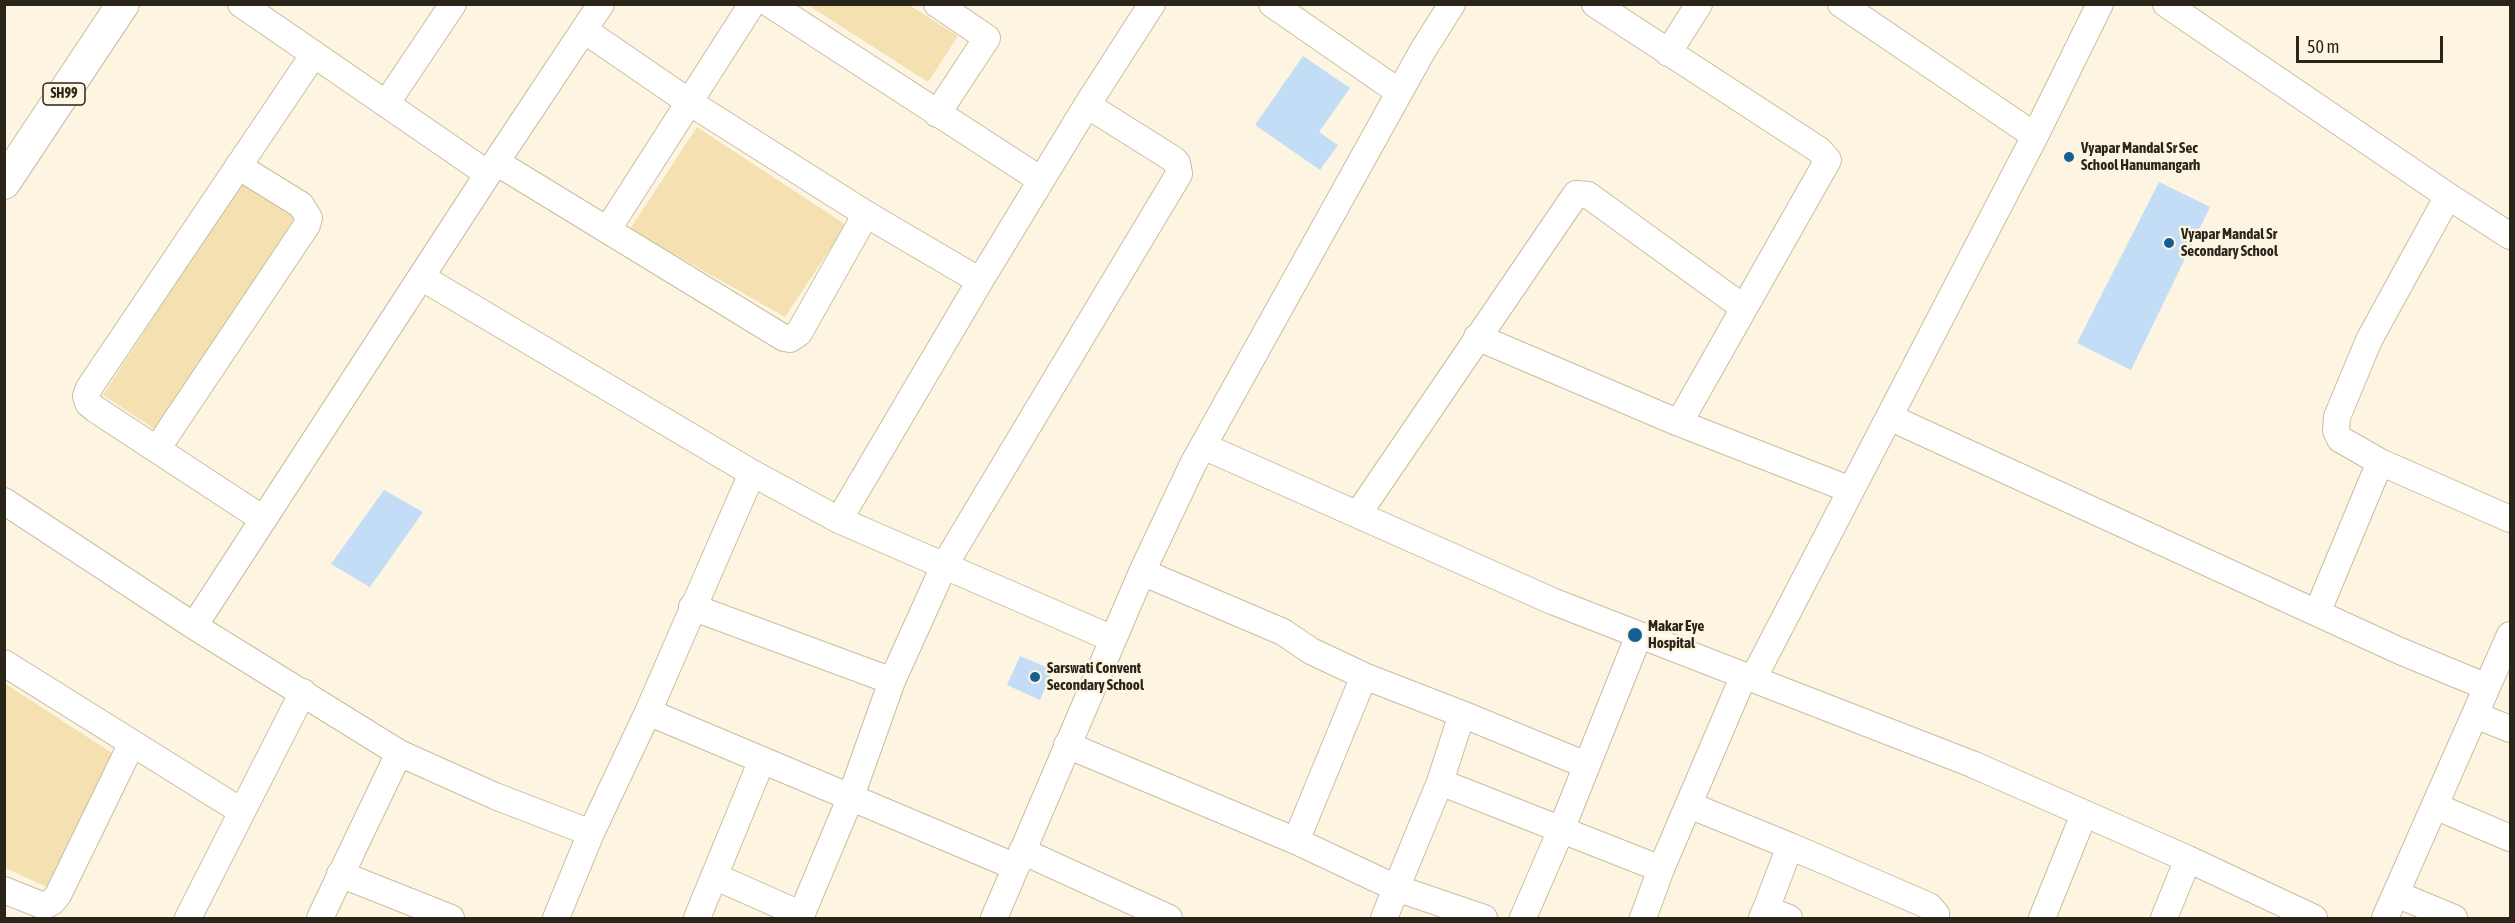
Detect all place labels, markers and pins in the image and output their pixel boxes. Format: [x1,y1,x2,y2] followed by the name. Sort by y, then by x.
[2081,139,2200,174] place label: Vyapar Mandal Sr Sec School Hanumangarh
[2062,150,2076,164] marker: Vyapar Mandal Sr Sec School Hanumangarh
[2181,225,2278,260] place label: Vyapar Mandal Sr Secondary School
[2162,236,2176,250] marker: Vyapar Mandal Sr Secondary School
[1648,617,1704,652] place label: Makar Eye Hospital
[1626,626,1644,644] marker: Makar Eye Hospital
[1047,659,1144,694] place label: Sarswati Convent Secondary School
[1028,670,1042,684] marker: Sarswati Convent Secondary School

